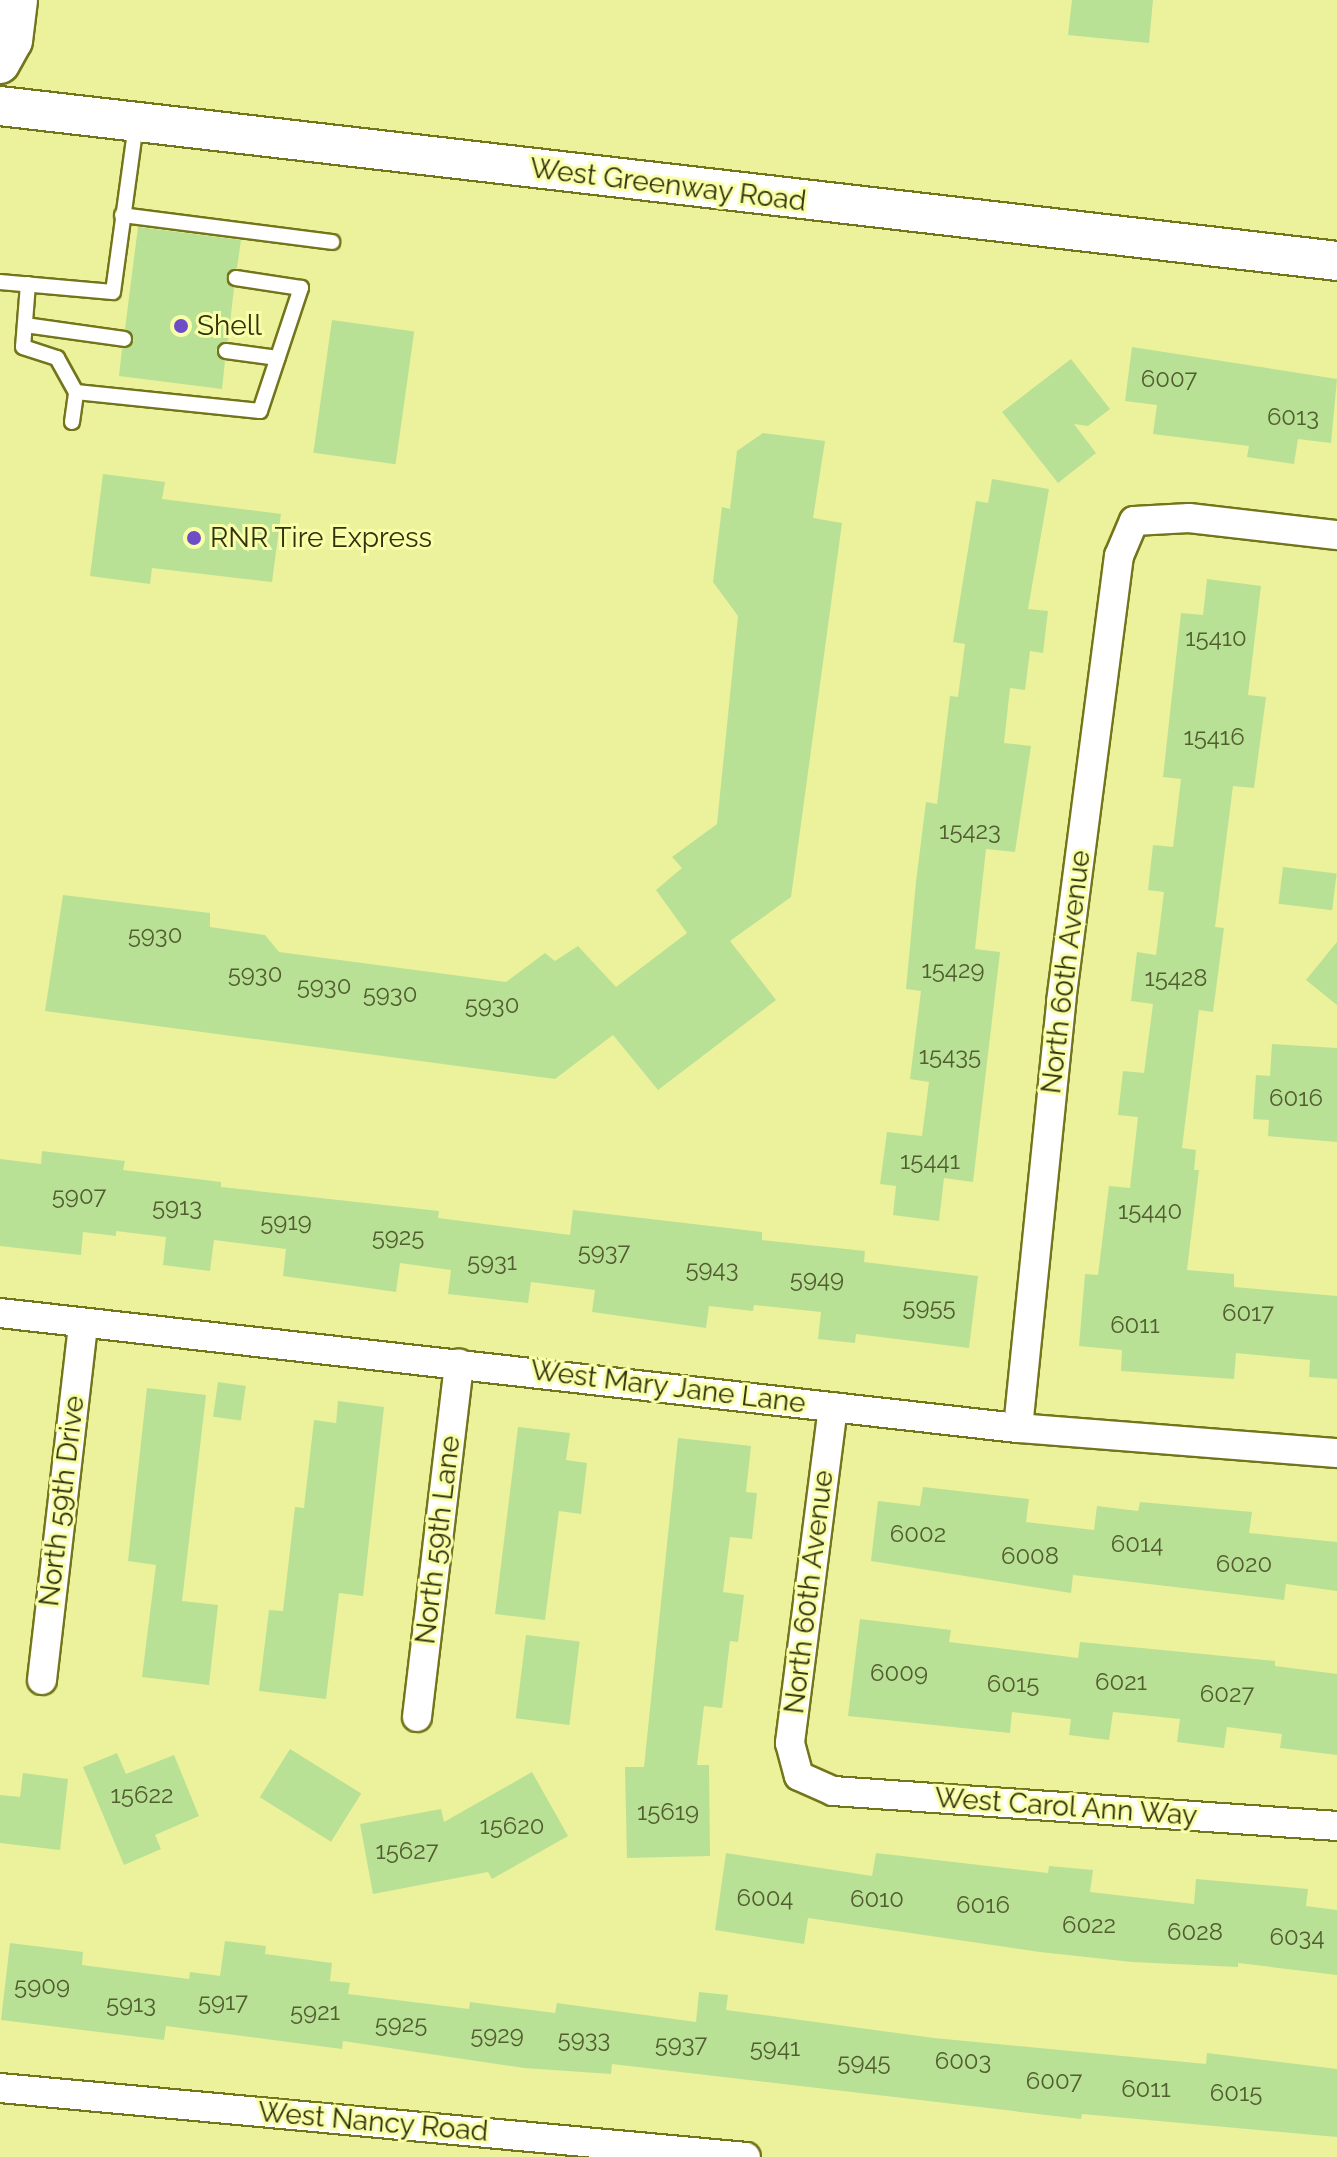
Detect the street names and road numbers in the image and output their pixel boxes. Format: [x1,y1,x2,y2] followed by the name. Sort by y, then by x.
[528,151,808,219] street label: West Greenway Road
[1034,848,1098,1096] street label: North 60th Avenue
[528,1353,808,1421] street label: West Mary Jane Lane
[32,1394,92,1608] street label: North 59th Drive
[409,1434,467,1646] street label: North 59th Lane
[777,1468,841,1716] street label: North 60th Avenue
[932,1781,1200,1833] street label: West Carol Ann Way
[256,2095,490,2149] street label: West Nancy Road

